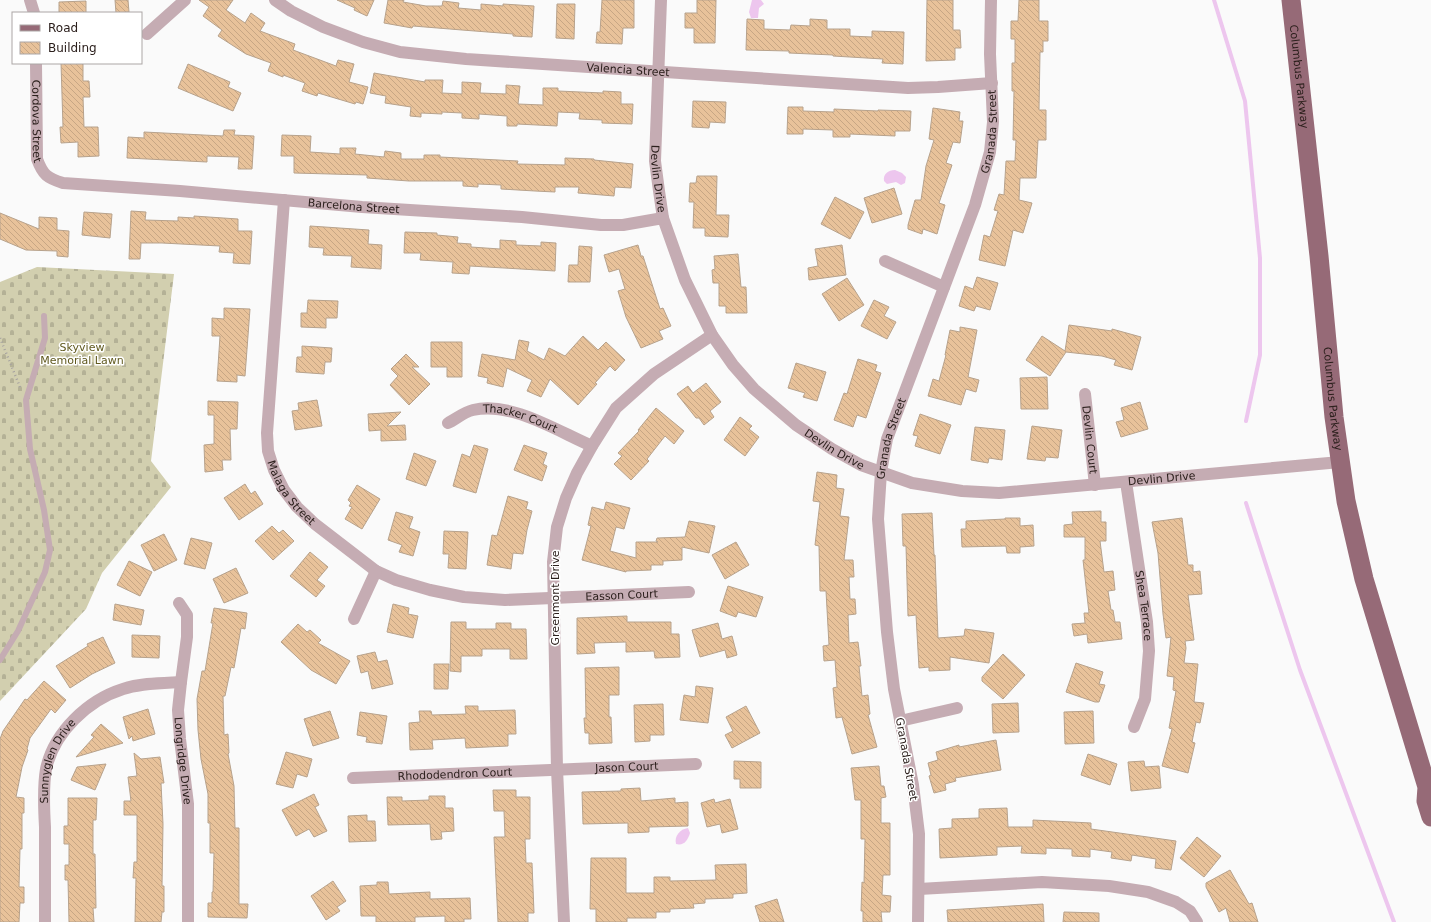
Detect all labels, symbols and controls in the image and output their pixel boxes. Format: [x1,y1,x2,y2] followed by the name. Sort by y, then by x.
[12,12,142,64] legend
[48,21,78,35] text: Road
[1287,24,1311,130] street label: Columbus Parkway
[48,41,97,55] text: Building
[586,61,671,79] street label: Valencia Street
[29,80,44,165] street label: Cordova Street
[978,89,1000,175] street label: Granada Street
[648,145,668,214] street label: Devlin Drive
[307,196,401,216] street label: Barcelona Street
[40,341,124,367] park label: Skyview Memorial Lawn
[1320,346,1345,452] street label: Columbus Parkway
[875,396,909,480] street label: Granada Street
[482,402,560,436] street label: Thacker Court
[1079,405,1100,475] street label: Devlin Court
[802,426,867,473] street label: Devlin Drive
[264,459,318,528] street label: Malaga Street
[1127,469,1196,488] street label: Devlin Drive
[549,550,562,645] street label: Greenmont Drive
[1132,570,1154,642] street label: Shea Terrace
[585,587,659,604] street label: Easson Court
[38,716,79,804] street label: Sunnyglen Drive
[172,717,194,805] street label: Longridge Drive
[893,717,920,802] street label: Granada Street
[594,760,659,775] street label: Jason Court
[397,765,513,783] street label: Rhododendron Court

